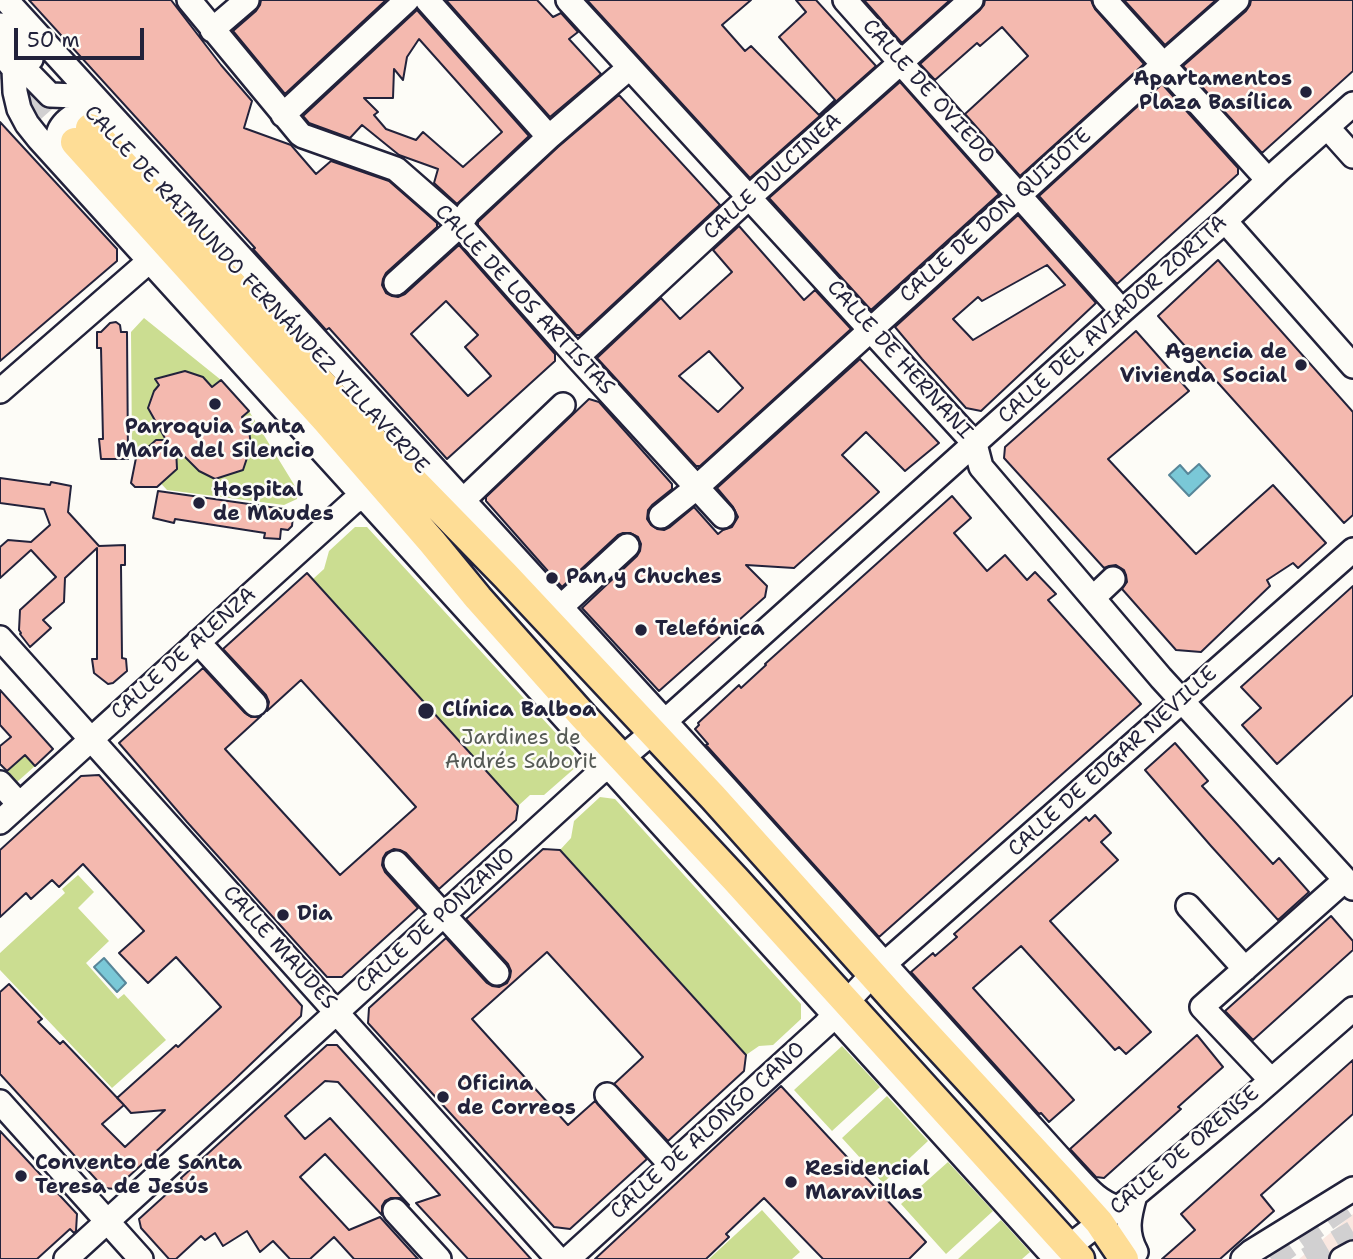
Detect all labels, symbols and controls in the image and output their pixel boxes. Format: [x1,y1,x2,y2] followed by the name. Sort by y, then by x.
[18,14,147,58] scale bar
[856,14,1000,170] street label: CALLE DE OVIEDO
[27,26,80,54] text: 50 m
[1133,67,1292,117] place label: Apartamentos Plaza Basílica
[1298,84,1314,100] marker: Apartamentos Plaza Basílica
[78,101,434,479] street label: CALLE DE RAIMUNDO FERNÁNDEZ VILLAVERDE
[699,109,847,245] street label: CALLE DULCINEA
[895,123,1097,309] street label: CALLE DE DON QUIJOTE
[429,200,619,400] street label: CALLE DE LOS ARTISTAS
[993,210,1233,430] street label: CALLE DEL AVIADOR ZORITA
[821,275,977,445] street label: CALLE DE HERNANI
[1120,340,1287,390] place label: Agencia de Vivienda Social
[1293,357,1309,373] marker: Agencia de Vivienda Social
[207,396,223,412] marker: Parroquia Santa María del Silencio
[116,415,314,465] place label: Parroquia Santa María del Silencio
[213,478,334,528] place label: Hospital de Maudes
[191,495,207,511] marker: Hospital de Maudes
[566,565,722,591] place label: Pan y Chuches
[544,570,560,586] marker: Pan y Chuches
[107,582,261,726] street label: CALLE DE ALENZA
[655,617,765,643] place label: Telefónica
[633,622,649,638] marker: Telefónica
[1003,662,1223,862] street label: CALLE DE EDGAR NEVILLE
[442,698,596,724] place label: Clínica Balboa
[416,701,436,721] marker: Clínica Balboa
[445,726,597,776] park label: Jardines de Andrés Saborit
[351,843,521,999] street label: CALLE DE PONZANO
[217,881,341,1015] street label: CALLE MAUDES
[297,902,333,928] place label: Dia
[275,907,291,923] marker: Dia
[606,1037,810,1225] street label: CALLE DE ALONSO CANO
[457,1072,576,1122] place label: Oficina de Correos
[1105,1081,1265,1221] street label: CALLE DE ORENSE
[435,1089,451,1105] marker: Oficina de Correos
[35,1151,242,1201] place label: Convento de Santa Teresa de Jesús
[805,1157,930,1207] place label: Residencial Maravillas
[13,1168,29,1184] marker: Convento de Santa Teresa de Jesús
[783,1174,799,1190] marker: Residencial Maravillas

